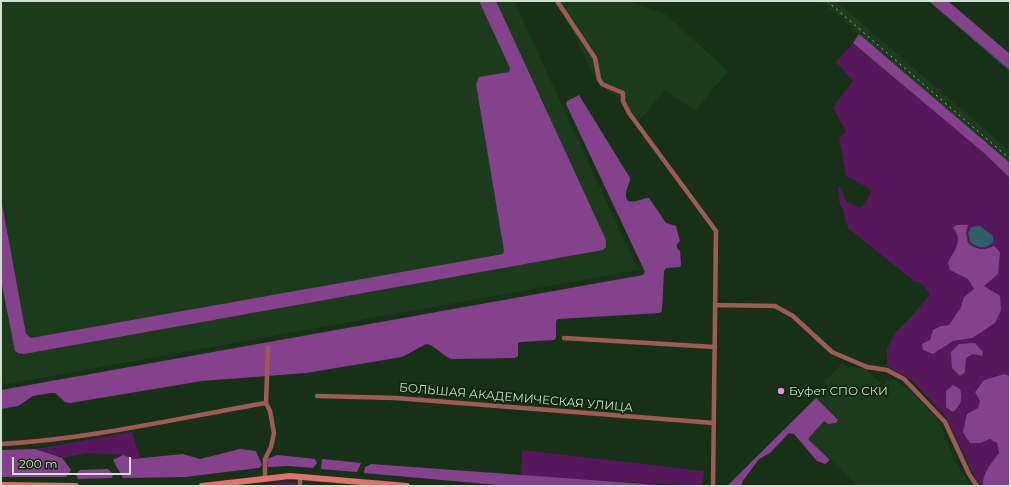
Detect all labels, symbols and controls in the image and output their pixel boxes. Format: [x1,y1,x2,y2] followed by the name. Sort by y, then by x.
[399,381,633,415] street label: БОЛЬШАЯ АКАДЕМИЧЕСКАЯ УЛИЦА
[789,384,888,398] place label: Буфет СПО СКИ
[776,386,786,396] marker: Буфет СПО СКИ
[14,449,133,475] scale bar
[19,456,58,471] text: 200 m

